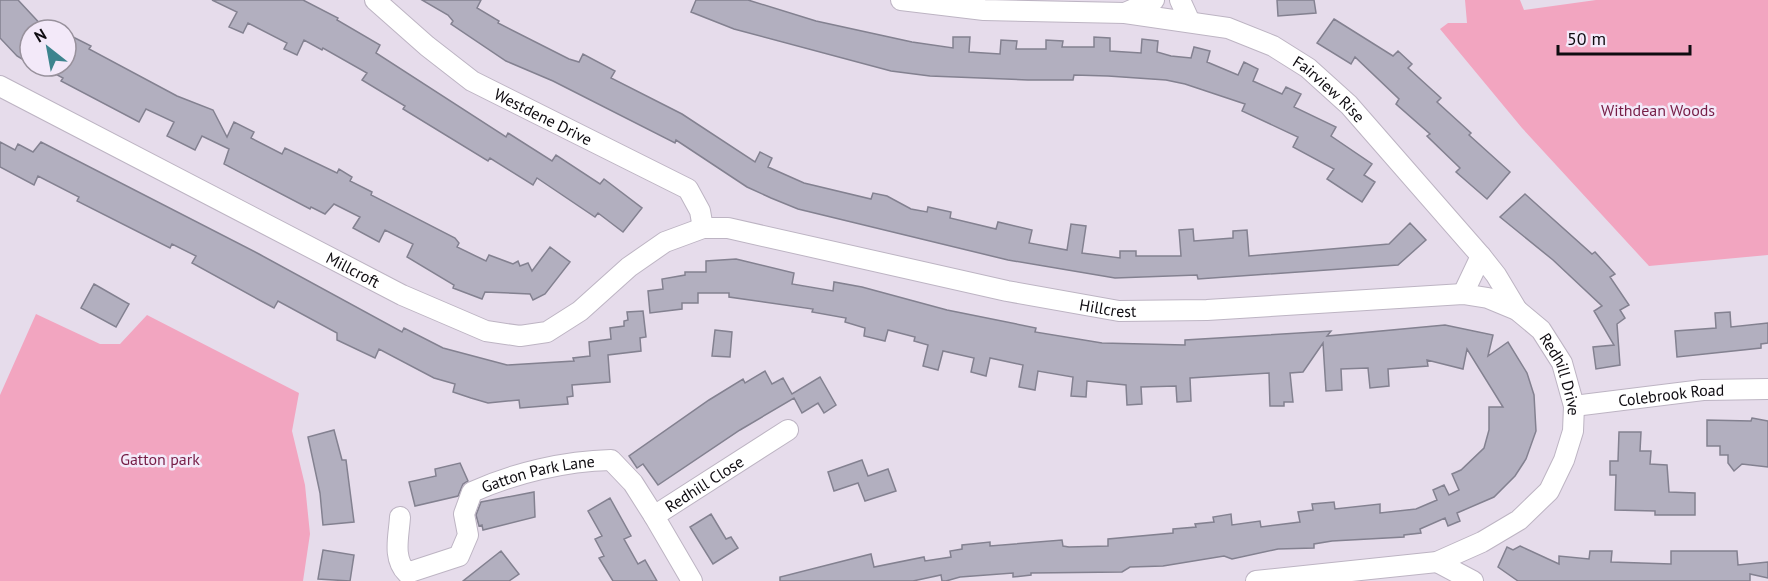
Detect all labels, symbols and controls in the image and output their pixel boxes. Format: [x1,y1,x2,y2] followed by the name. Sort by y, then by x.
[18,18,78,78] north arrow
[1558,18,1690,56] scale bar
[31,24,50,46] text: N
[1567,27,1606,50] text: 50 m
[1289,51,1369,126] street label: Fairview Rise
[491,84,595,149] street label: Westdene Drive
[1601,100,1715,120] park label: Withdean Woods
[323,247,384,292] street label: Millcroft
[1078,294,1137,321] street label: Hillcrest
[1535,329,1584,416] street label: Redhill Drive
[1617,380,1724,410] street label: Colebrook Road
[120,449,200,469] park label: Gatton park
[478,451,596,497] street label: Gatton Park Lane
[661,451,747,516] street label: Redhill Close

